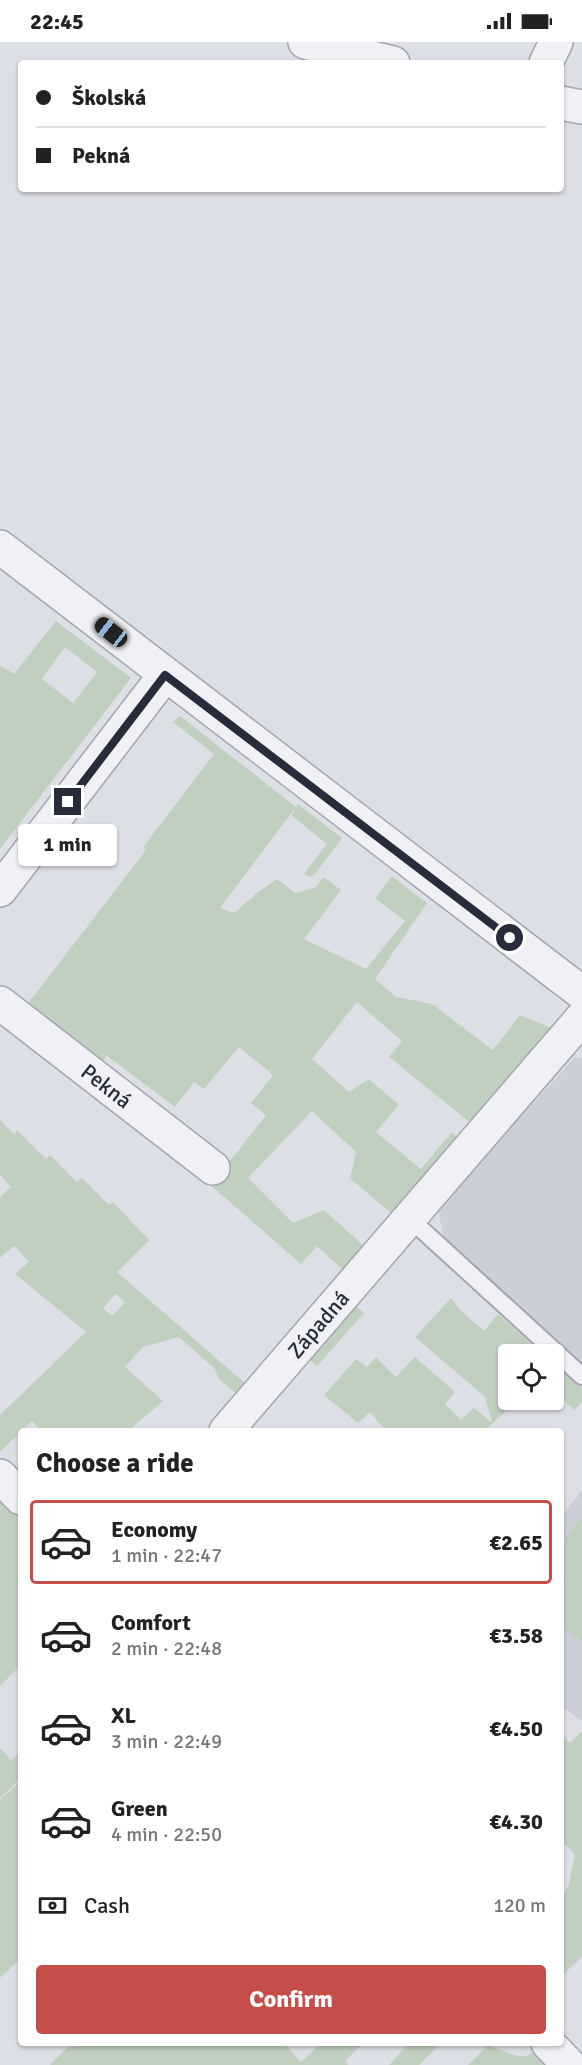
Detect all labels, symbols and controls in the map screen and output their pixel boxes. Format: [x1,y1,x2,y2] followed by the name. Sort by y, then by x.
[30,8,84,35] text: 22:45
[72,84,146,111] text: Školská
[72,142,130,169] text: Pekná
[91,614,131,650] car
[54,788,81,815] route end
[19,823,118,865] callout: 1 min
[43,832,92,857] text: 1 min
[496,924,523,951] route start
[76,1058,138,1114] street label: Pekná
[281,1285,355,1364] street label: Západná
[498,1344,564,1410] map controls
[498,1344,564,1410] button: locate
[36,1447,194,1480] text: Choose a ride
[39,1515,93,1569] icon: car
[111,1516,197,1543] text: Economy
[489,1529,543,1556] text: €2.65
[111,1543,222,1568] text: 1 min · 22:47
[39,1608,93,1662] icon: car
[111,1609,191,1636] text: Comfort
[489,1622,543,1649] text: €3.58
[111,1636,222,1661] text: 2 min · 22:48
[39,1701,93,1755] icon: car
[111,1702,136,1729] text: XL
[489,1715,543,1742] text: €4.50
[111,1729,222,1754] text: 3 min · 22:49
[39,1794,93,1848] icon: car
[111,1795,168,1822] text: Green
[489,1808,543,1835] text: €4.30
[111,1822,222,1847] text: 4 min · 22:50
[36,1889,69,1922] icon: cash
[84,1892,130,1919] text: Cash
[493,1893,546,1918] text: 120 m
[36,1965,546,2034] button: Confirm

